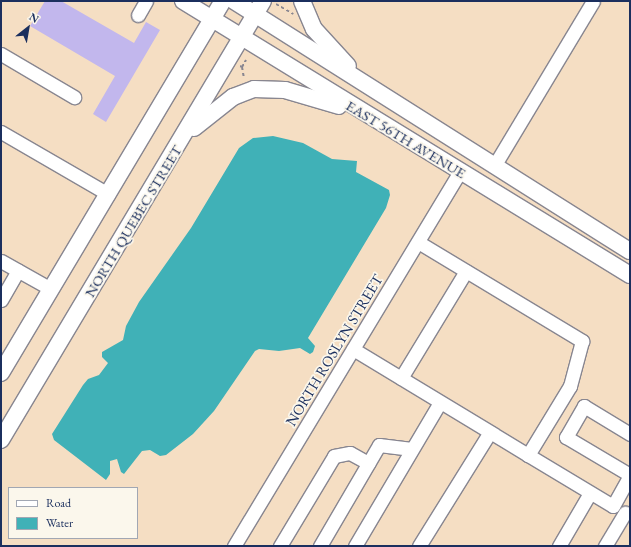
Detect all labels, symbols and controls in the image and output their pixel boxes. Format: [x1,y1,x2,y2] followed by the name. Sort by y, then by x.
[8,8,48,48] north arrow
[27,9,42,26] text: N
[343,96,469,182] street label: EAST 56TH AVENUE
[80,142,186,300] street label: NORTH QUEBEC STREET
[282,271,386,429] street label: NORTH ROSLYN STREET
[8,487,138,539] legend
[46,495,71,511] text: Road
[46,515,73,531] text: Water

